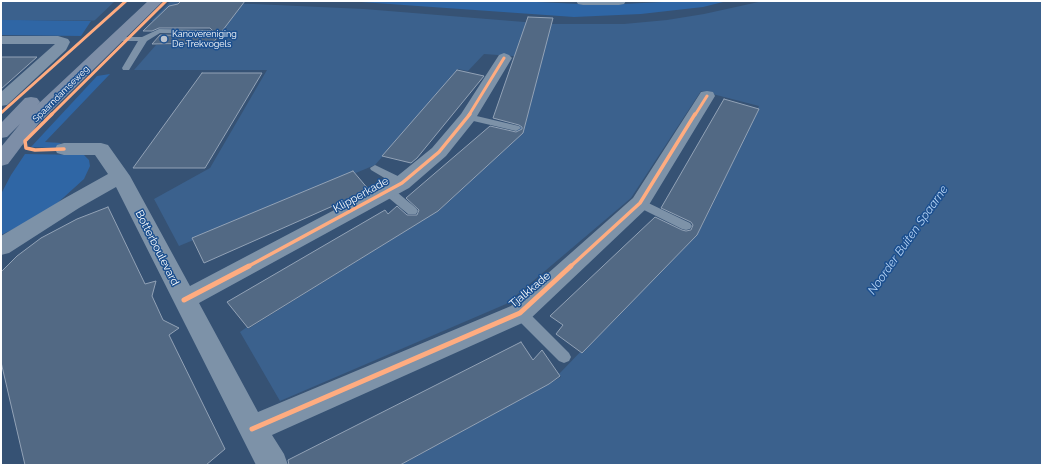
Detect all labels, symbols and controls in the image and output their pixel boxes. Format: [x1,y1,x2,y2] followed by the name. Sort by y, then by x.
[172,29,237,50] place label: Kanovereniging De Trekvogels
[159,34,169,44] marker: Kanovereniging De Trekvogels
[30,63,92,125] street label: Spaarndamseweg
[331,174,391,216] street label: Klipperkade
[865,183,951,297] water label: Noorder Buiten Spaarne
[132,208,182,288] street label: Botterboulevard
[507,269,553,311] street label: Tjalkkade

